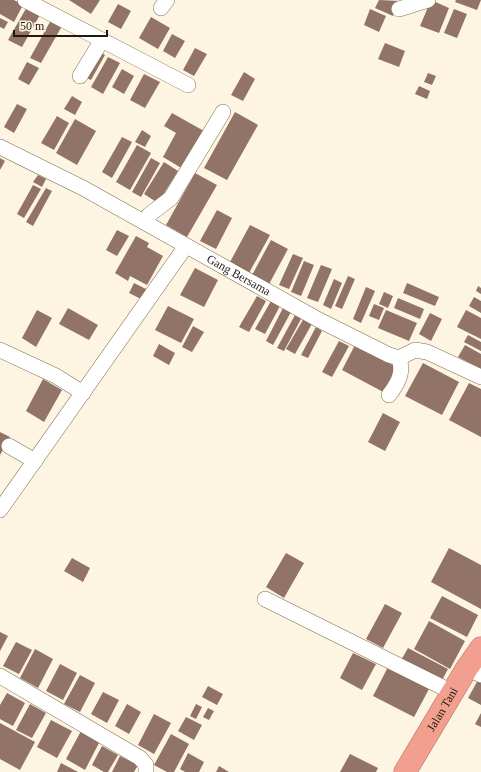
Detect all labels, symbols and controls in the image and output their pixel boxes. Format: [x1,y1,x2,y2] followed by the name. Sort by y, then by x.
[14,12,107,38] scale bar
[20,19,45,33] text: 50 m
[204,252,274,299] street label: Gang Bersama
[424,684,461,734] street label: Jalan Tani

